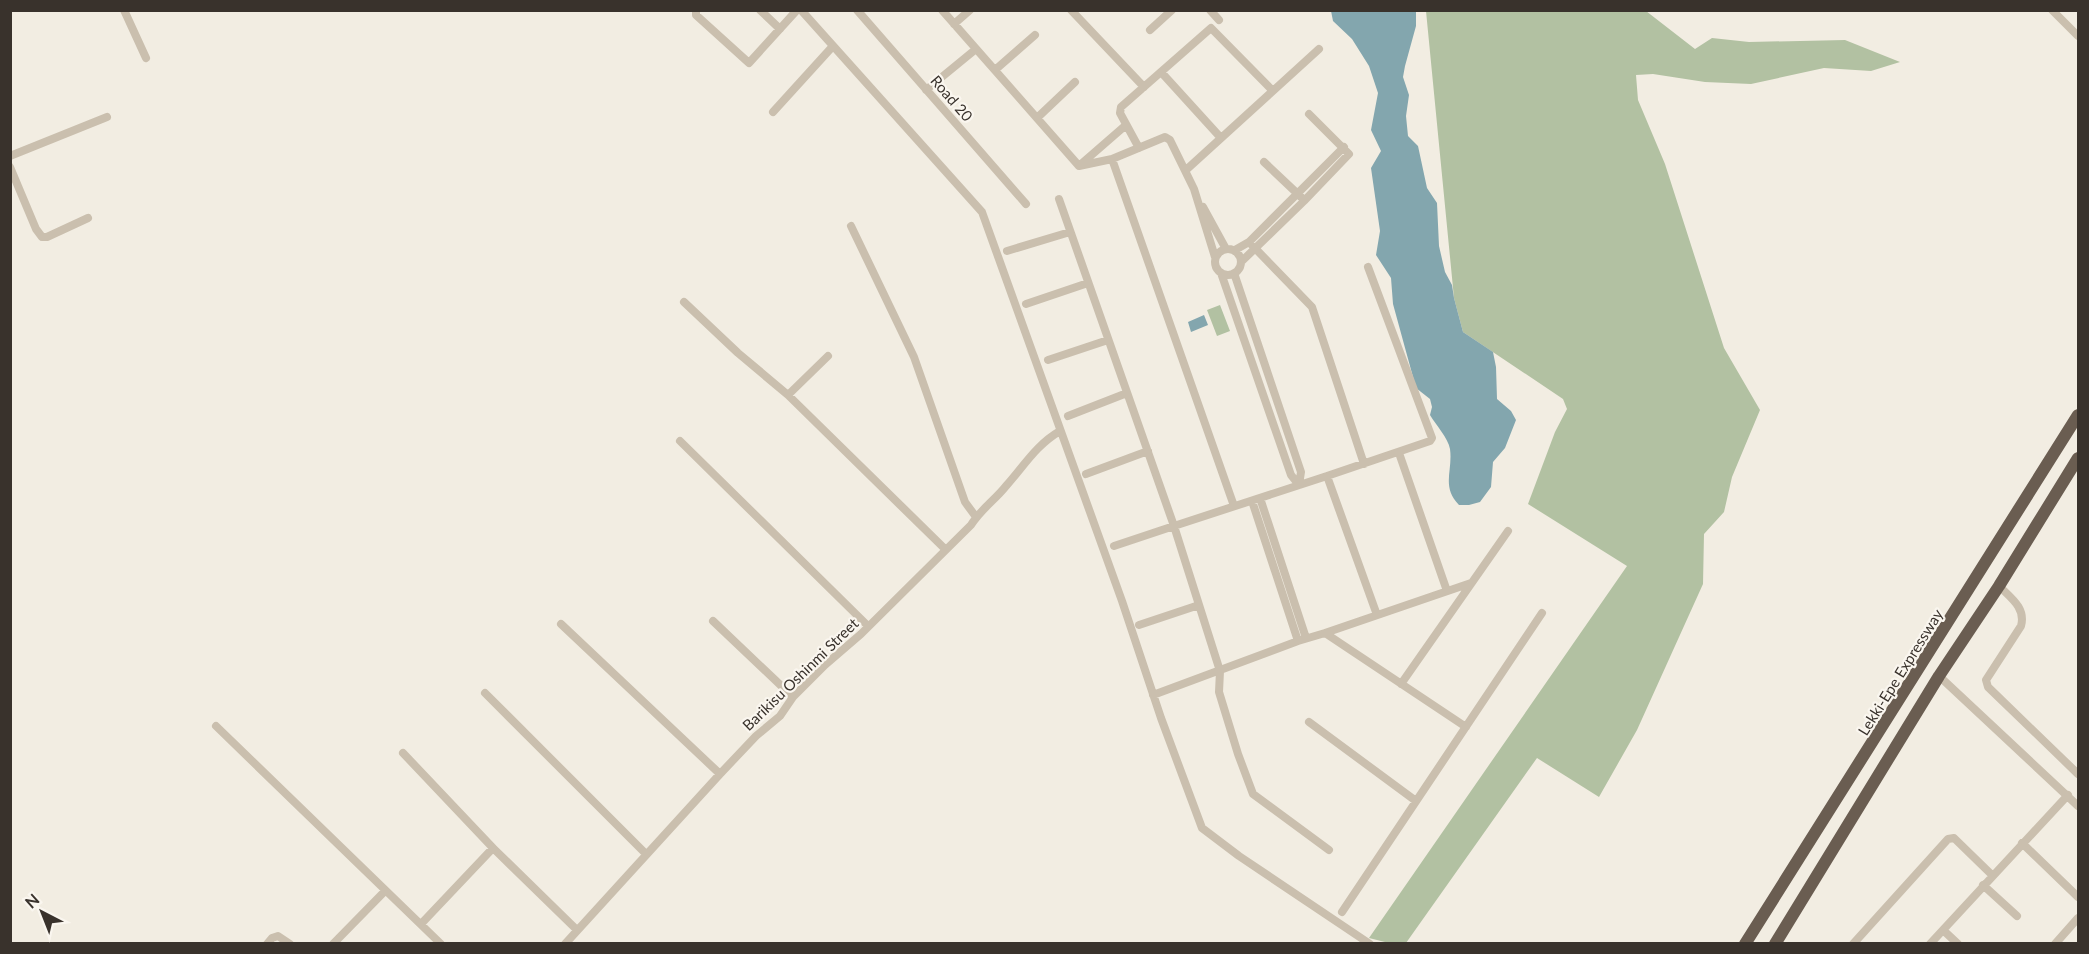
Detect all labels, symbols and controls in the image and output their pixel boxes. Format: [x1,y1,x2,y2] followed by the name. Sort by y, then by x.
[927,72,977,125] street label: Road 20
[1854,605,1946,738] street label: Lekki-Epe Expressway
[738,614,862,734] street label: Barikisu Oshinmi Street
[12,882,72,942] north arrow
[21,889,43,912] text: N

